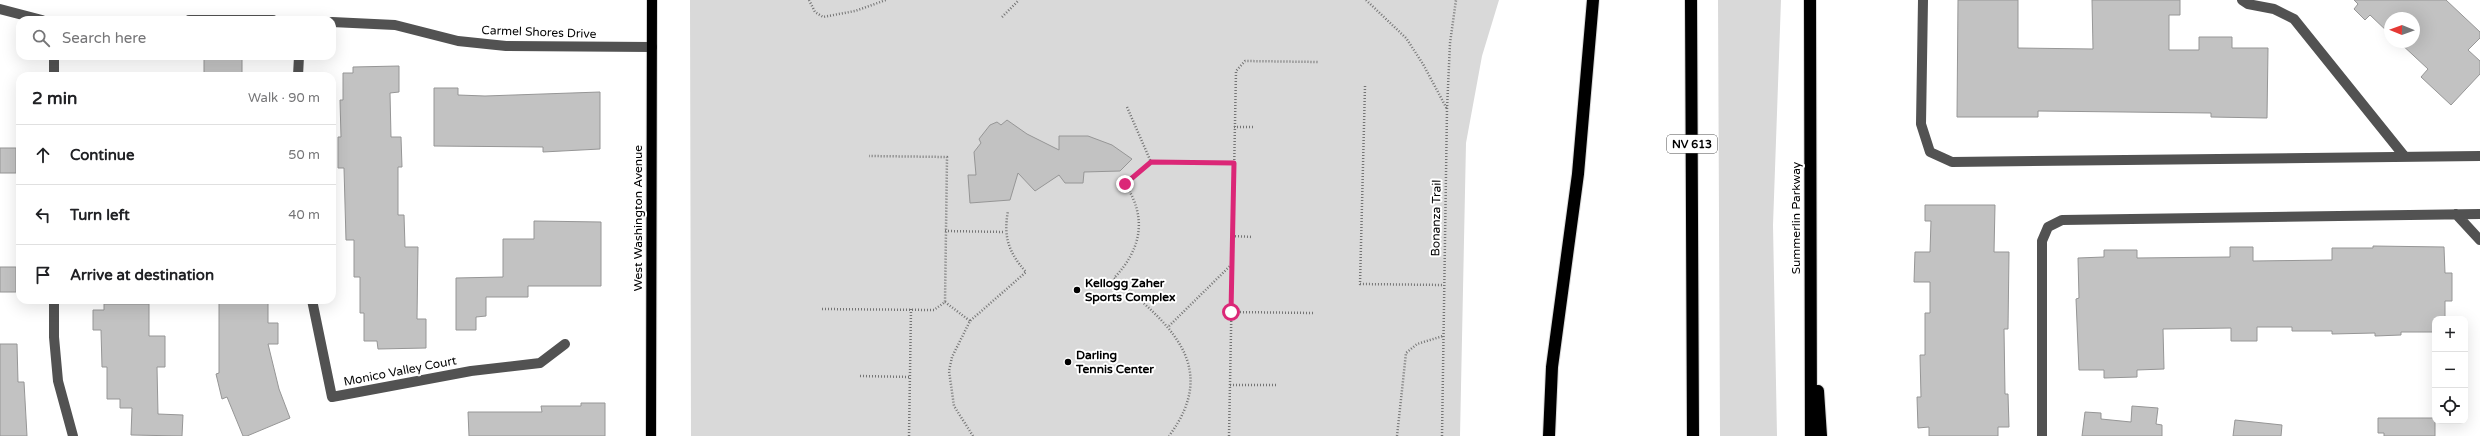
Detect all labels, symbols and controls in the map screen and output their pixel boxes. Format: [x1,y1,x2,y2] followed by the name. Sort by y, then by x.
[2384,12,2420,48] north arrow
[16,16,336,60] search box
[481,23,597,41] street label: Carmel Shores Drive
[30,27,52,49] icon: search
[62,29,146,47] text: Search here
[32,88,77,109] text: 2 min
[248,90,320,106] text: Walk · 90 m
[1667,135,1717,153] road number: NV 613
[32,144,54,166] icon: ahead
[631,145,645,291] street label: West Washington Avenue
[70,146,134,164] text: Continue
[288,147,320,163] text: 50 m
[1789,161,1803,274] street label: Summerlin Parkway
[1116,175,1134,193] route end
[1428,180,1444,256] street label: Bonanza Trail
[32,204,54,226] icon: left
[70,206,130,224] text: Turn left
[288,207,320,223] text: 40 m
[32,264,54,286] icon: arrive
[70,266,214,284] text: Arrive at destination
[1085,276,1176,305] place label: Kellogg Zaher Sports Complex
[1072,285,1082,295] marker: Kellogg Zaher Sports Complex
[1222,303,1240,321] route start
[2432,316,2468,424] map controls
[2432,316,2468,352] button: +
[1075,348,1154,376] place label: Darling Tennis Center
[2432,352,2468,388] button: −
[343,353,458,389] street label: Monico Valley Court
[1063,357,1073,367] marker: Darling Tennis Center
[2432,388,2468,424] button: locate

